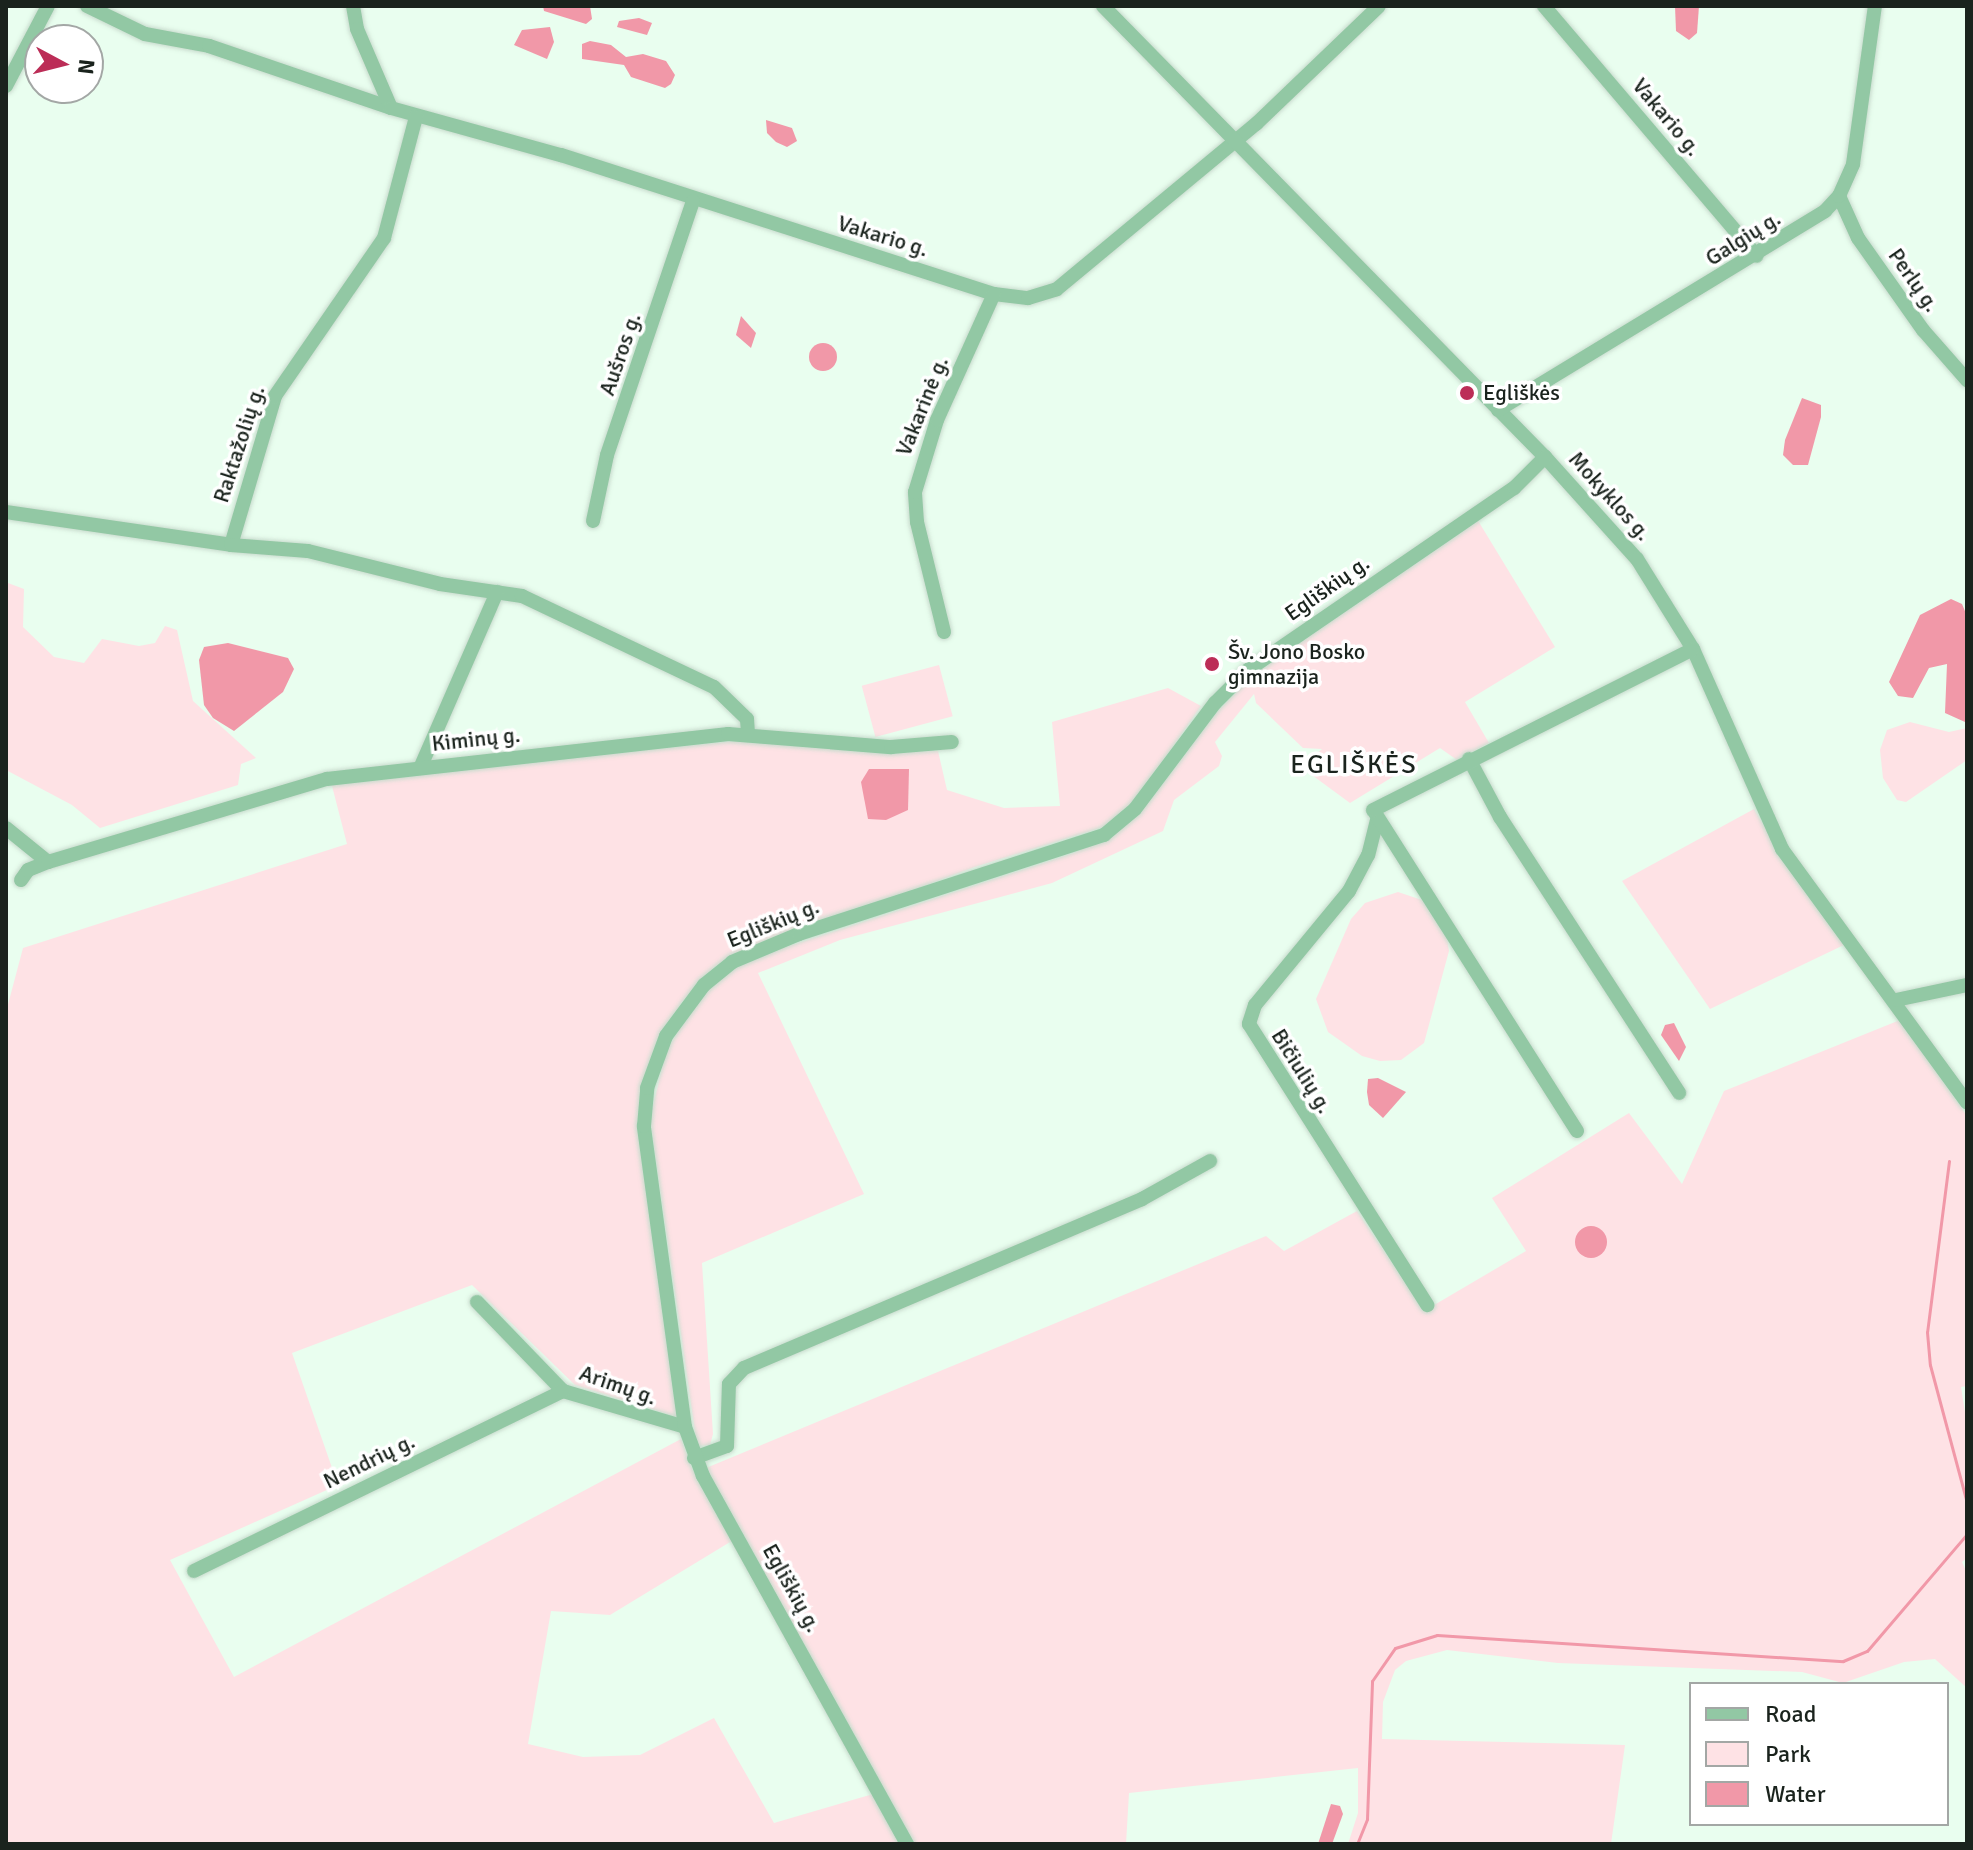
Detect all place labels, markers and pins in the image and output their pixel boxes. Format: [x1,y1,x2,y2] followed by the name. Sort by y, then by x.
[1483,380,1560,406] place label: Egliškės
[1458,384,1476,402] marker: Egliškės
[1228,638,1365,690] place label: Šv. Jono Bosko gimnazija
[1203,655,1221,673] marker: Šv. Jono Bosko gimnazija

